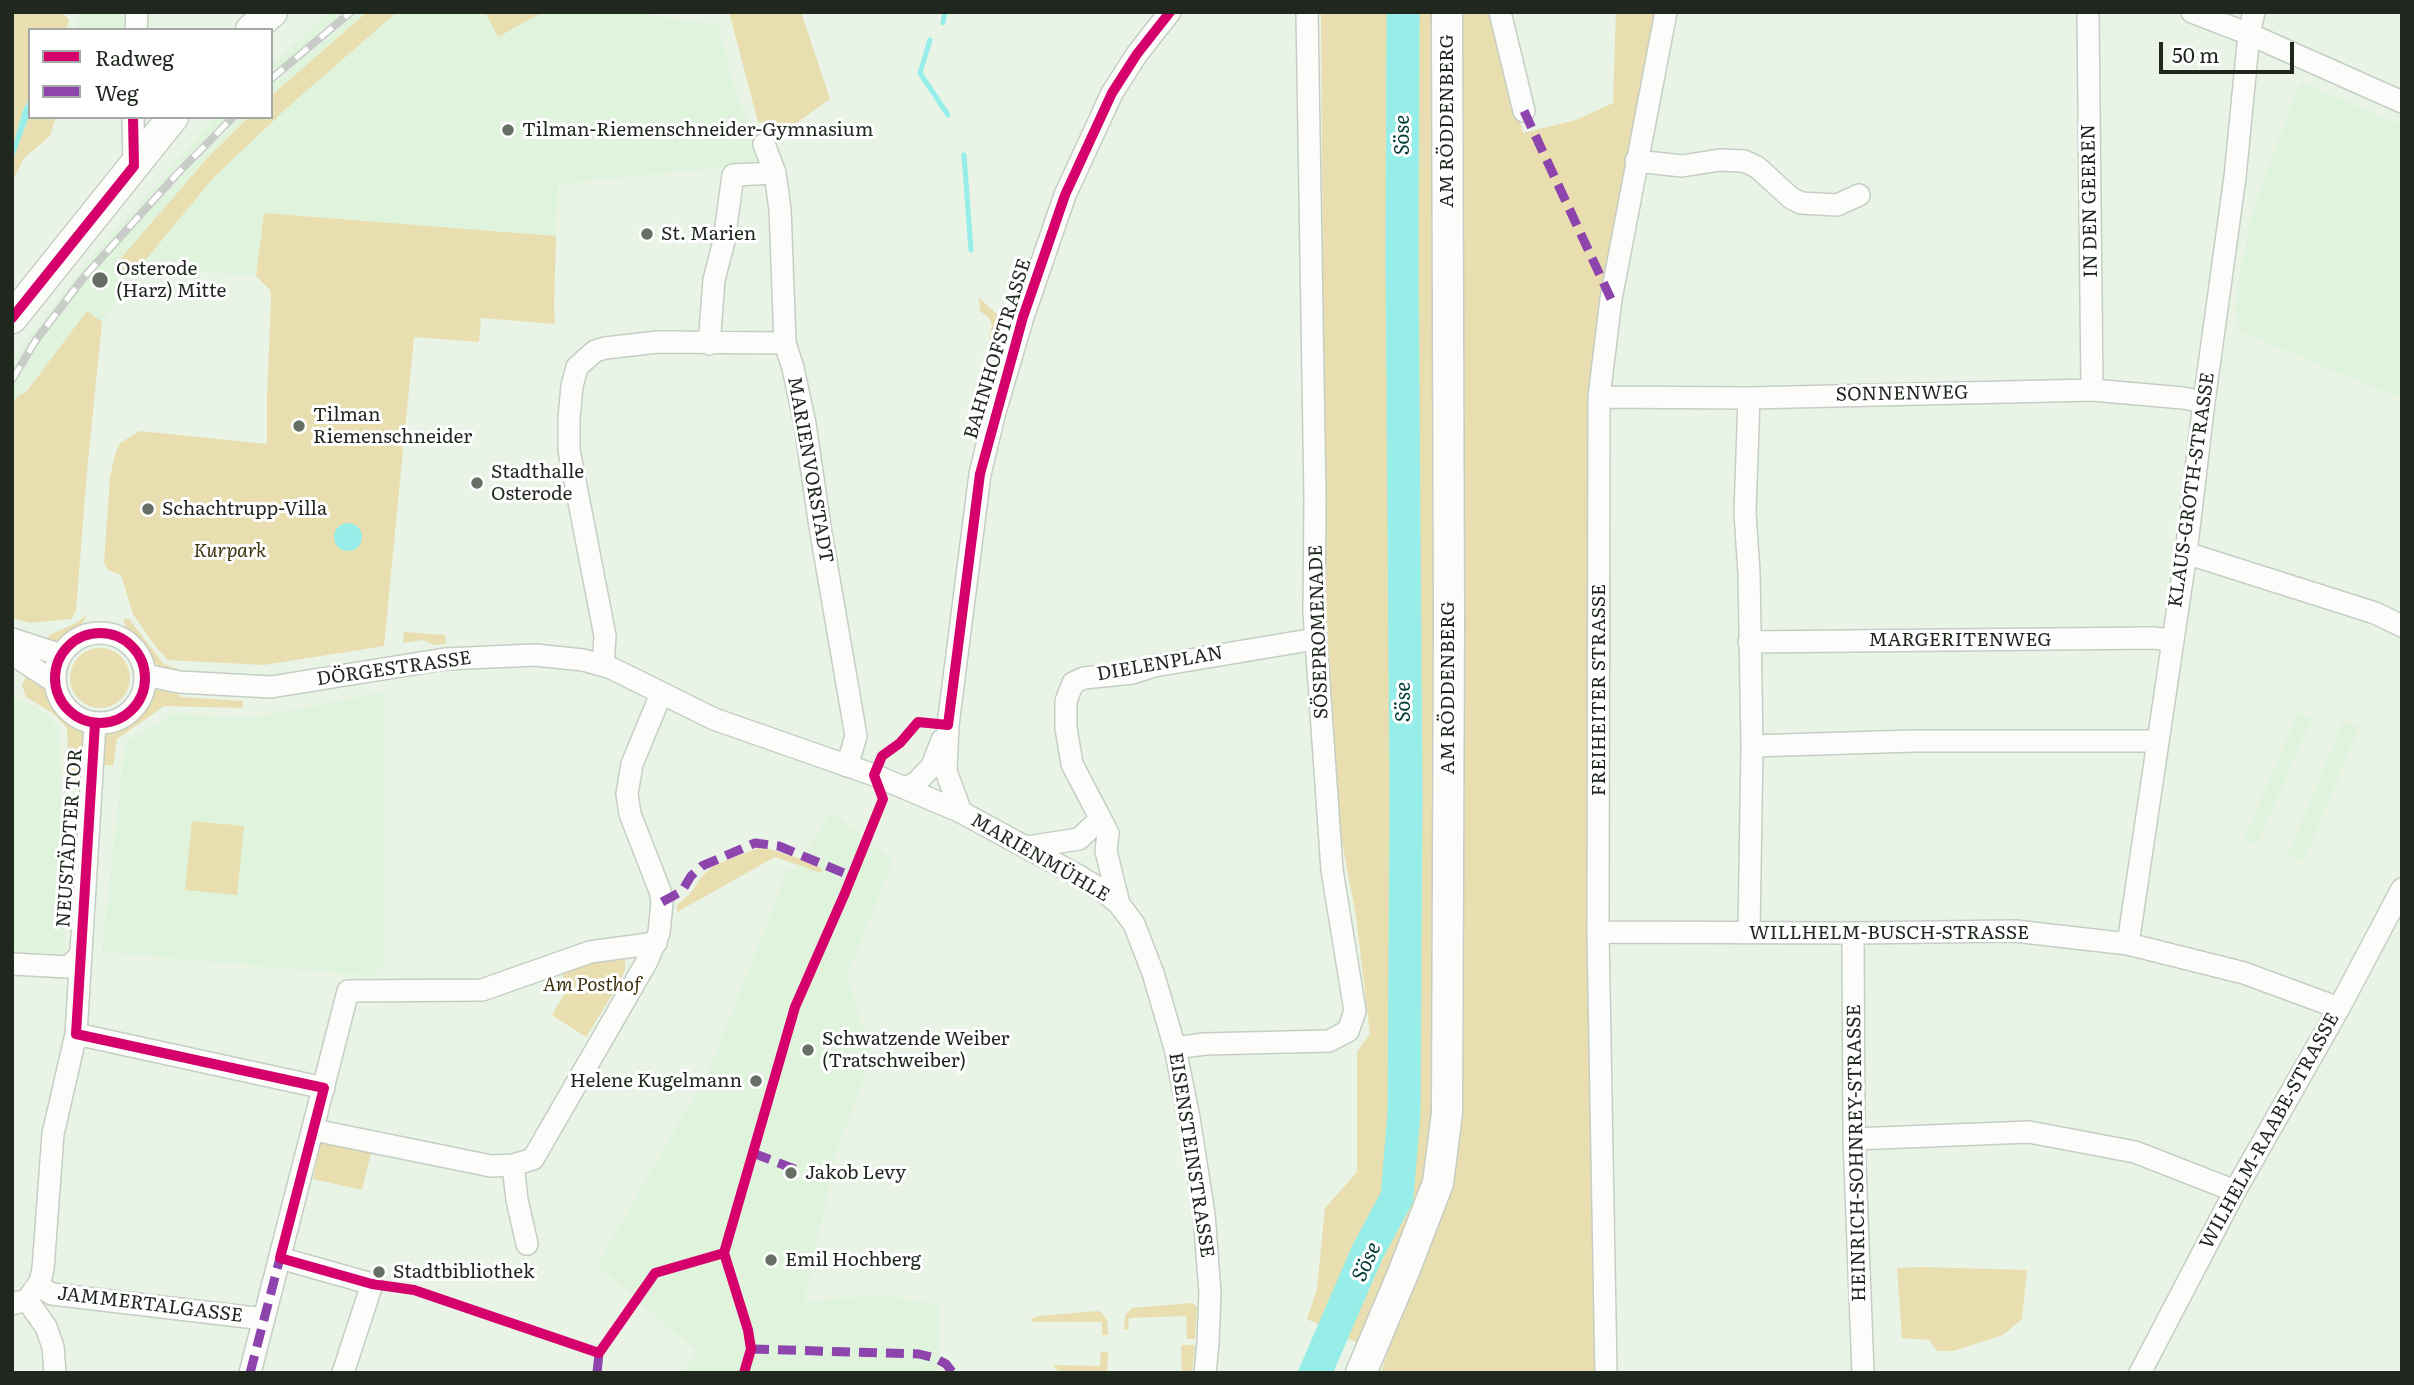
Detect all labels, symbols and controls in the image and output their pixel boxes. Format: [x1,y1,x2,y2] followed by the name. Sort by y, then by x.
[28,28,273,119] legend
[2162,28,2297,72] scale bar
[1436,34,1458,208] street label: AM RÖDDENBERG
[2172,38,2219,69] text: 50 m
[95,41,174,72] text: Radweg
[95,76,139,107] text: Weg
[1390,115,1416,155] water label: Söse
[522,119,873,141] place label: Tilman-Riemenschneider-Gymnasium
[500,122,516,138] marker: Tilman-Riemenschneider-Gymnasium
[2077,124,2103,278] street label: IN DEN GEEREN
[661,223,756,245] place label: St. Marien
[639,226,655,242] marker: St. Marien
[960,256,1036,442] street label: BAHNHOFSTRASSE
[116,258,226,302] place label: Osterode (Harz) Mitte
[90,270,110,290] marker: Osterode (Harz) Mitte
[2164,371,2220,609] street label: KLAUS-GROTH-STRASSE
[782,375,838,565] street label: MARIENVORSTADT
[1836,381,1968,407] street label: SONNENWEG
[313,404,472,448] place label: Tilman Riemenschneider
[291,418,307,434] marker: Tilman Riemenschneider
[491,461,584,505] place label: Stadthalle Osterode
[469,475,485,491] marker: Stadthalle Osterode
[162,498,327,520] place label: Schachtrupp-Villa
[140,501,156,517] marker: Schachtrupp-Villa
[194,540,266,562] park label: Kurpark
[1305,544,1333,720] street label: SÖSEPROMENADE
[1588,584,1610,796] street label: FREIHEITER STRASSE
[1437,601,1459,775] street label: AM RÖDDENBERG
[1868,629,2052,651] street label: MARGERITENWEG
[1095,642,1225,686] street label: DIELENPLAN
[315,647,473,691] street label: DÖRGESTRASSE
[1391,682,1417,722] water label: Söse
[52,748,88,928] street label: NEUSTÄDTER TOR
[967,809,1113,907] street label: MARIENMÜHLE
[1749,922,2029,944] street label: WILLHELM-BUSCH-STRASSE
[543,974,641,996] park label: Am Posthof
[1843,1004,1871,1302] street label: HEINRICH-SOHNREY-STRASSE
[2195,1009,2345,1253] street label: WILHELM-RAABE-STRASSE
[822,1028,1010,1072] place label: Schwatzende Weiber (Tratschweiber)
[800,1042,816,1058] marker: Schwatzende Weiber (Tratschweiber)
[1164,1051,1218,1259] street label: EISENSTEINSTRASSE
[570,1070,742,1092] place label: Helene Kugelmann
[748,1073,764,1089] marker: Helene Kugelmann
[805,1162,906,1184] place label: Jakob Levy
[783,1165,799,1181] marker: Jakob Levy
[1347,1238,1387,1286] water label: Söse
[785,1249,921,1271] place label: Emil Hochberg
[763,1252,779,1268] marker: Emil Hochberg
[393,1261,534,1283] place label: Stadtbibliothek
[371,1264,387,1280] marker: Stadtbibliothek
[56,1282,244,1328] street label: JAMMERTALGASSE

